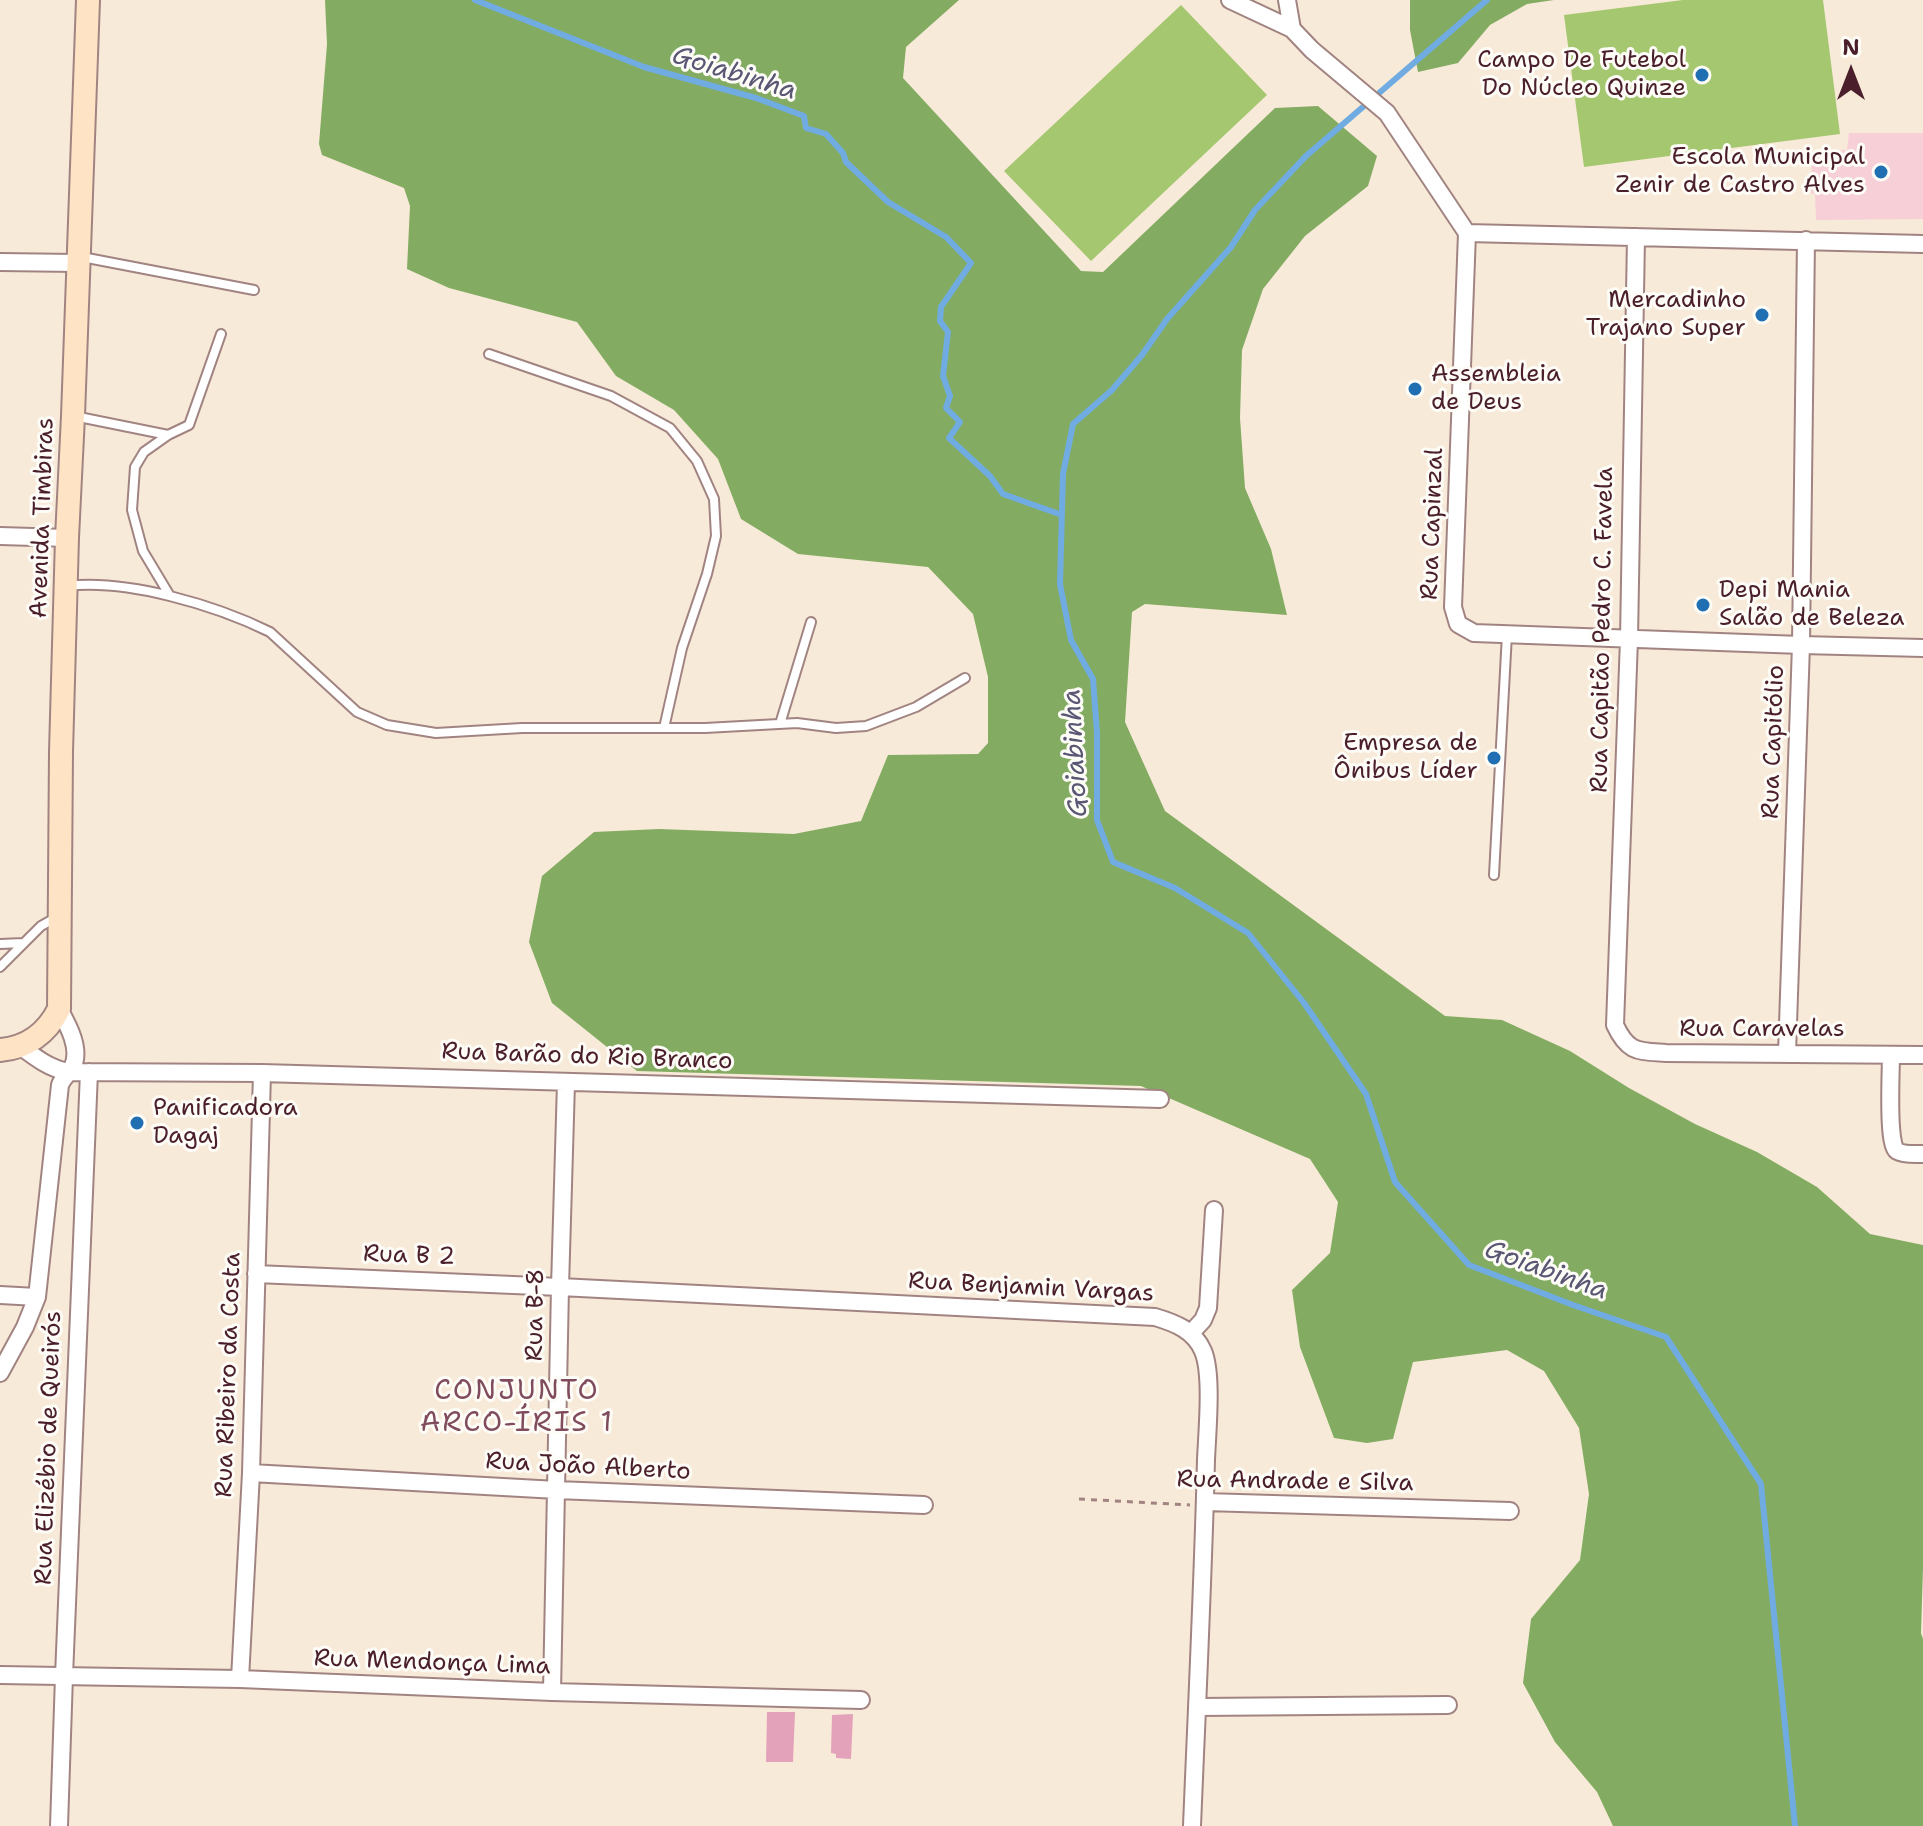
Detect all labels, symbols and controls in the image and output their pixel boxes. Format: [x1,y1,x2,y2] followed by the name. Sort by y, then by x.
[1811,32,1891,112] north arrow
[1842,33,1860,62] text: N
[668,40,800,108] water label: Goiabinha
[1477,47,1686,103] place label: Campo De Futebol Do Núcleo Quinze
[1693,66,1711,84] marker: Campo De Futebol Do Núcleo Quinze
[1615,144,1865,200] place label: Escola Municipal Zenir de Castro Alves
[1872,163,1890,181] marker: Escola Municipal Zenir de Castro Alves
[1586,287,1746,343] place label: Mercadinho Trajano Super
[1753,306,1771,324] marker: Mercadinho Trajano Super
[1431,361,1561,417] place label: Assembleia de Deus
[1406,380,1424,398] marker: Assembleia de Deus
[25,417,61,619] street label: Avenida Timbiras
[1416,448,1450,600] street label: Rua Capinzal
[1586,467,1620,793] street label: Rua Capitão Pedro C. Favela
[1719,577,1904,633] place label: Depi Mania Salão de Beleza
[1694,596,1712,614] marker: Depi Mania Salão de Beleza
[1757,665,1791,819] street label: Rua Capitólio
[1057,688,1095,818] water label: Goiabinha
[1333,730,1478,786] place label: Empresa de Ônibus Líder
[1485,749,1503,767] marker: Empresa de Ônibus Líder
[1679,1016,1845,1044] street label: Rua Caravelas
[441,1038,733,1076] street label: Rua Barão do Rio Branco
[153,1095,298,1151] place label: Panificadora Dagaj
[128,1114,146,1132] marker: Panificadora Dagaj
[1480,1234,1612,1308] water label: Goiabinha
[363,1240,455,1272] street label: Rua B 2
[210,1252,248,1498] street label: Rua Ribeiro da Costa
[907,1267,1155,1309] street label: Rua Benjamin Vargas
[521,1268,551,1362] street label: Rua B-8
[30,1310,68,1586] street label: Rua Elizébio de Queirós
[420,1375,614,1441] district label: CONJUNTO ARCO-ÍRIS 1
[485,1447,691,1487] street label: Rua João Alberto
[1176,1466,1414,1498] street label: Rua Andrade e Silva
[313,1644,551,1682] street label: Rua Mendonça Lima

